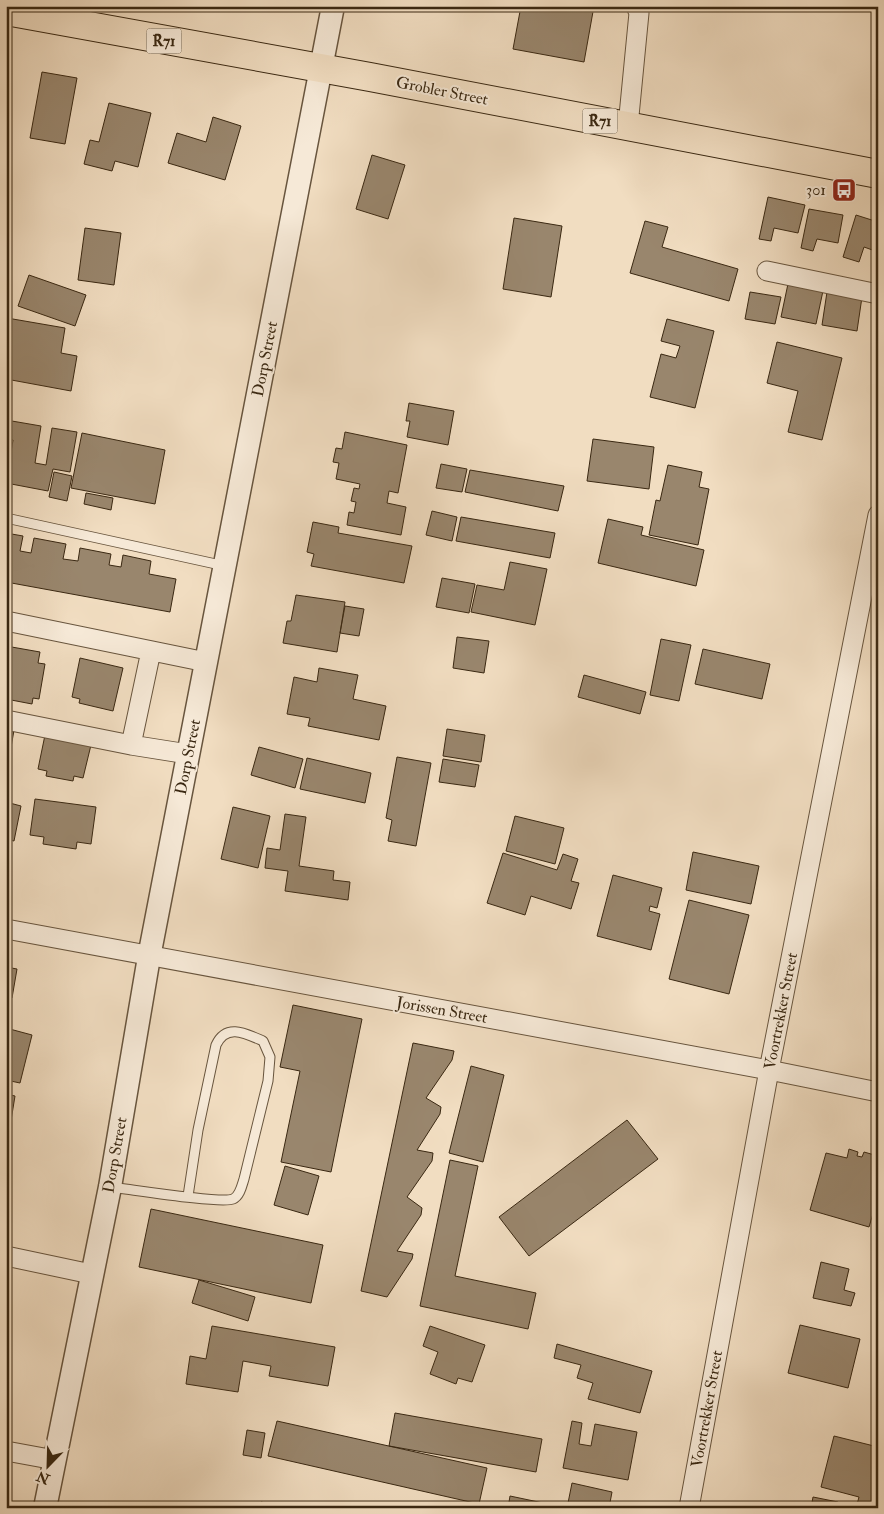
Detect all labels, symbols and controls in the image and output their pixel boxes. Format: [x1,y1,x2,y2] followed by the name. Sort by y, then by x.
[146,28,182,54] road number: R71
[394,72,490,110] street label: Grobler Street
[582,108,618,134] road number: R71
[831,177,857,203] bus stop icon: 301
[806,180,826,200] place label: 301
[248,319,283,399] street label: Dorp Street
[171,717,206,797] street label: Dorp Street
[760,951,802,1071] street label: Voortrekker Street
[394,992,489,1029] street label: Jorissen Street
[98,1115,132,1195] street label: Dorp Street
[687,1349,727,1469] street label: Voortrekker Street
[22,1442,72,1492] north arrow
[34,1467,53,1488] text: N

